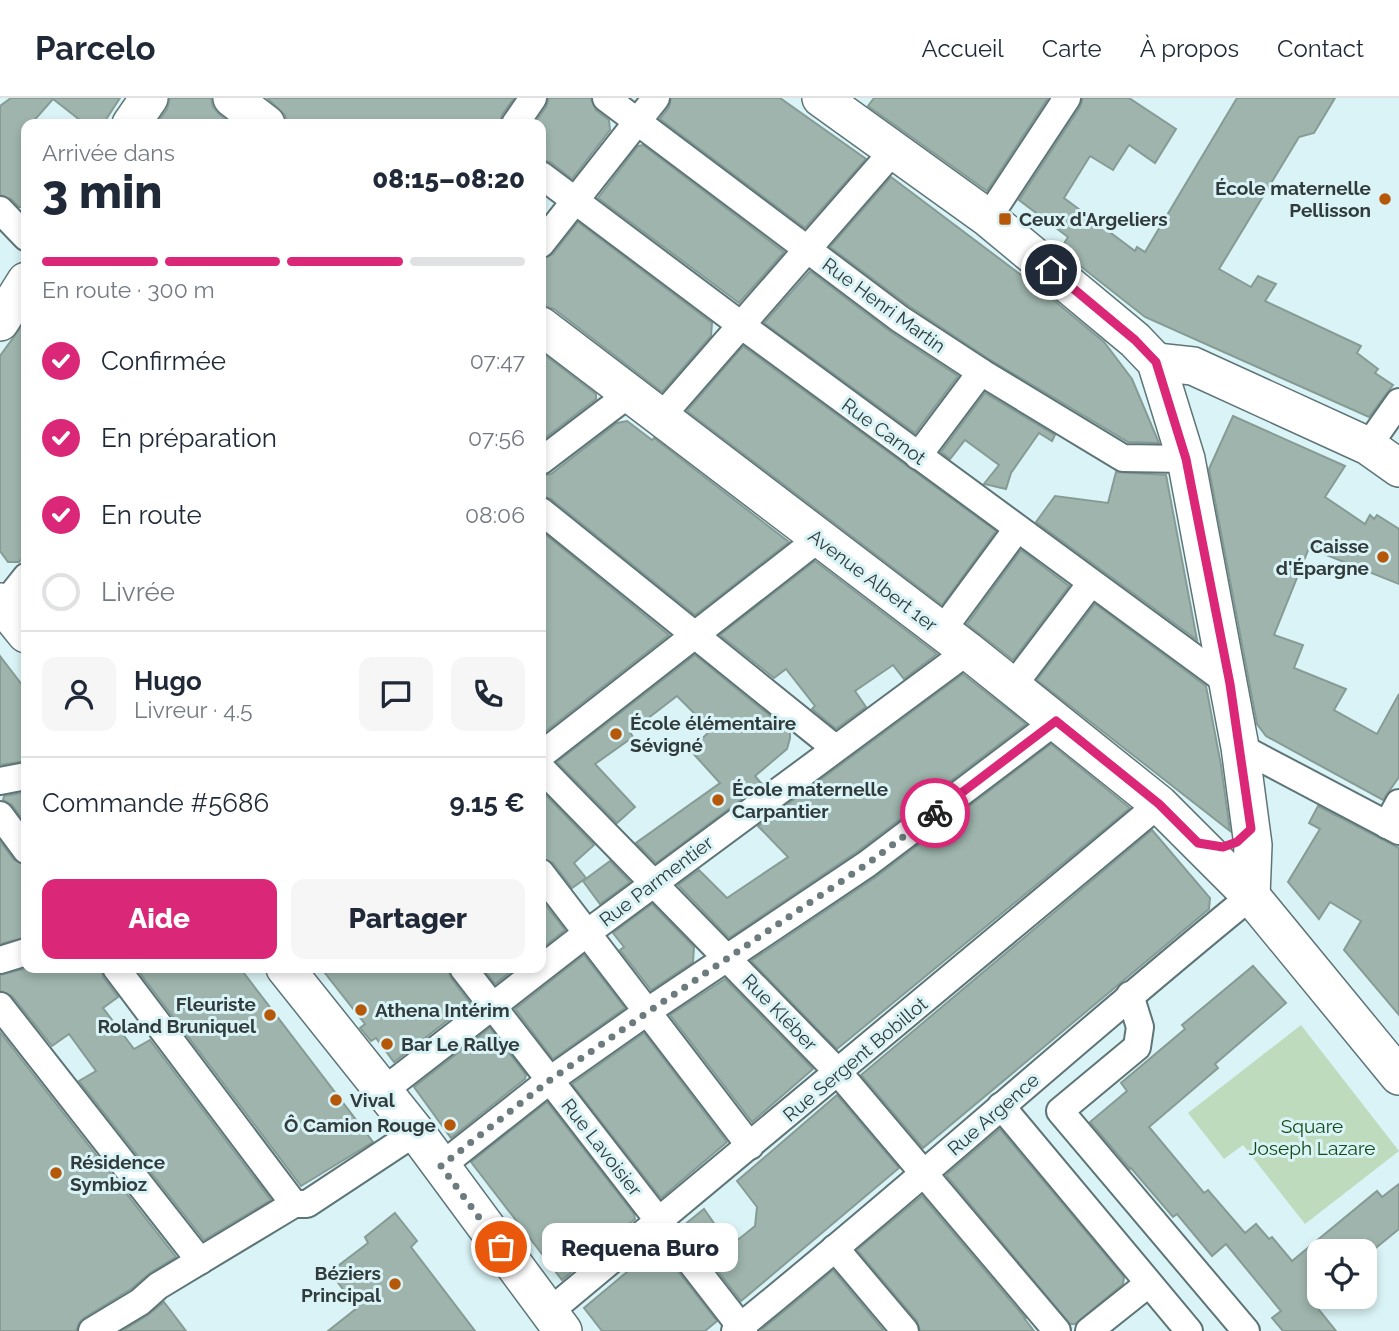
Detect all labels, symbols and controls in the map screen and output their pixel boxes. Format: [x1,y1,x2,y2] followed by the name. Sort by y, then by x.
[35,29,156,68] text: Parcelo
[922,34,1004,63] text: Accueil
[1042,34,1102,63] text: Carte
[1140,34,1239,63] text: À propos
[1277,34,1364,63] text: Contact
[42,139,175,166] text: Arrivée dans
[372,164,525,194] text: 08:15–08:20
[42,165,162,219] text: 3 min
[1215,177,1371,221] place label: École maternelle Pellisson
[1377,191,1393,207] marker: École maternelle Pellisson
[1019,208,1168,230] place label: Ceux d'Argeliers
[997,211,1013,227] marker: Ceux d'Argeliers
[1021,240,1081,300] pin
[1032,251,1070,289] icon: home
[818,253,950,357] street label: Rue Henri Martin
[42,276,215,303] text: En route · 300 m
[42,342,80,380] icon: check
[101,346,226,376] text: Confirmée
[470,347,525,374] text: 07:47
[838,393,931,469] street label: Rue Carnot
[42,419,80,457] icon: check
[101,423,277,453] text: En préparation
[468,424,525,451] text: 07:56
[42,496,80,534] icon: check
[101,500,202,530] text: En route
[465,501,525,528] text: 08:06
[804,524,942,636] street label: Avenue Albert 1er
[1276,535,1369,579] place label: Caisse d'Épargne
[1375,549,1391,565] marker: Caisse d'Épargne
[101,577,175,607] text: Livrée
[42,657,116,731] button: person
[359,657,433,731] button: chat
[451,657,525,731] button: phone
[134,666,202,696] text: Hugo
[134,696,253,723] text: Livreur · 4.5
[630,712,796,756] place label: École élémentaire Sévigné
[608,726,624,742] marker: École élémentaire Sévigné
[732,778,888,822] place label: École maternelle Carpantier
[900,778,970,848] courier
[42,788,269,818] text: Commande #5686
[450,788,525,818] text: 9.15 €
[710,792,726,808] marker: École maternelle Carpantier
[916,794,954,832] icon: bike
[595,831,717,931] street label: Rue Parmentier
[42,879,277,959] button: Aide
[291,879,525,959] button: Partager
[738,969,822,1055] street label: Rue Kléber
[778,992,932,1126] street label: Rue Sergent Bobillot
[97,993,257,1037] place label: Fleuriste Roland Bruniquel
[375,999,510,1021] place label: Athena Intérim
[353,1002,369,1018] marker: Athena Intérim
[262,1007,278,1023] marker: Fleuriste Roland Bruniquel
[401,1033,520,1055] place label: Bar Le Rallye
[379,1036,395,1052] marker: Bar Le Rallye
[943,1068,1043,1160] street label: Rue Argence
[350,1089,396,1111] place label: Vival
[328,1092,344,1108] marker: Vival
[557,1094,647,1200] street label: Rue Lavoisier
[284,1114,436,1136] place label: Ô Camion Rouge
[1249,1115,1375,1159] park label: Square Joseph Lazare
[442,1117,458,1133] marker: Ô Camion Rouge
[70,1151,165,1195] place label: Résidence Symbioz
[48,1165,64,1181] marker: Résidence Symbioz
[471,1217,531,1277] pin
[543,1222,739,1272] callout: Requena Buro
[482,1228,520,1266] icon: bag
[561,1234,719,1261] text: Requena Buro
[1307,1239,1377,1309] map controls
[1307,1239,1377,1309] button: locate
[301,1262,382,1306] place label: Béziers Principal
[387,1276,403,1292] marker: Béziers Principal

